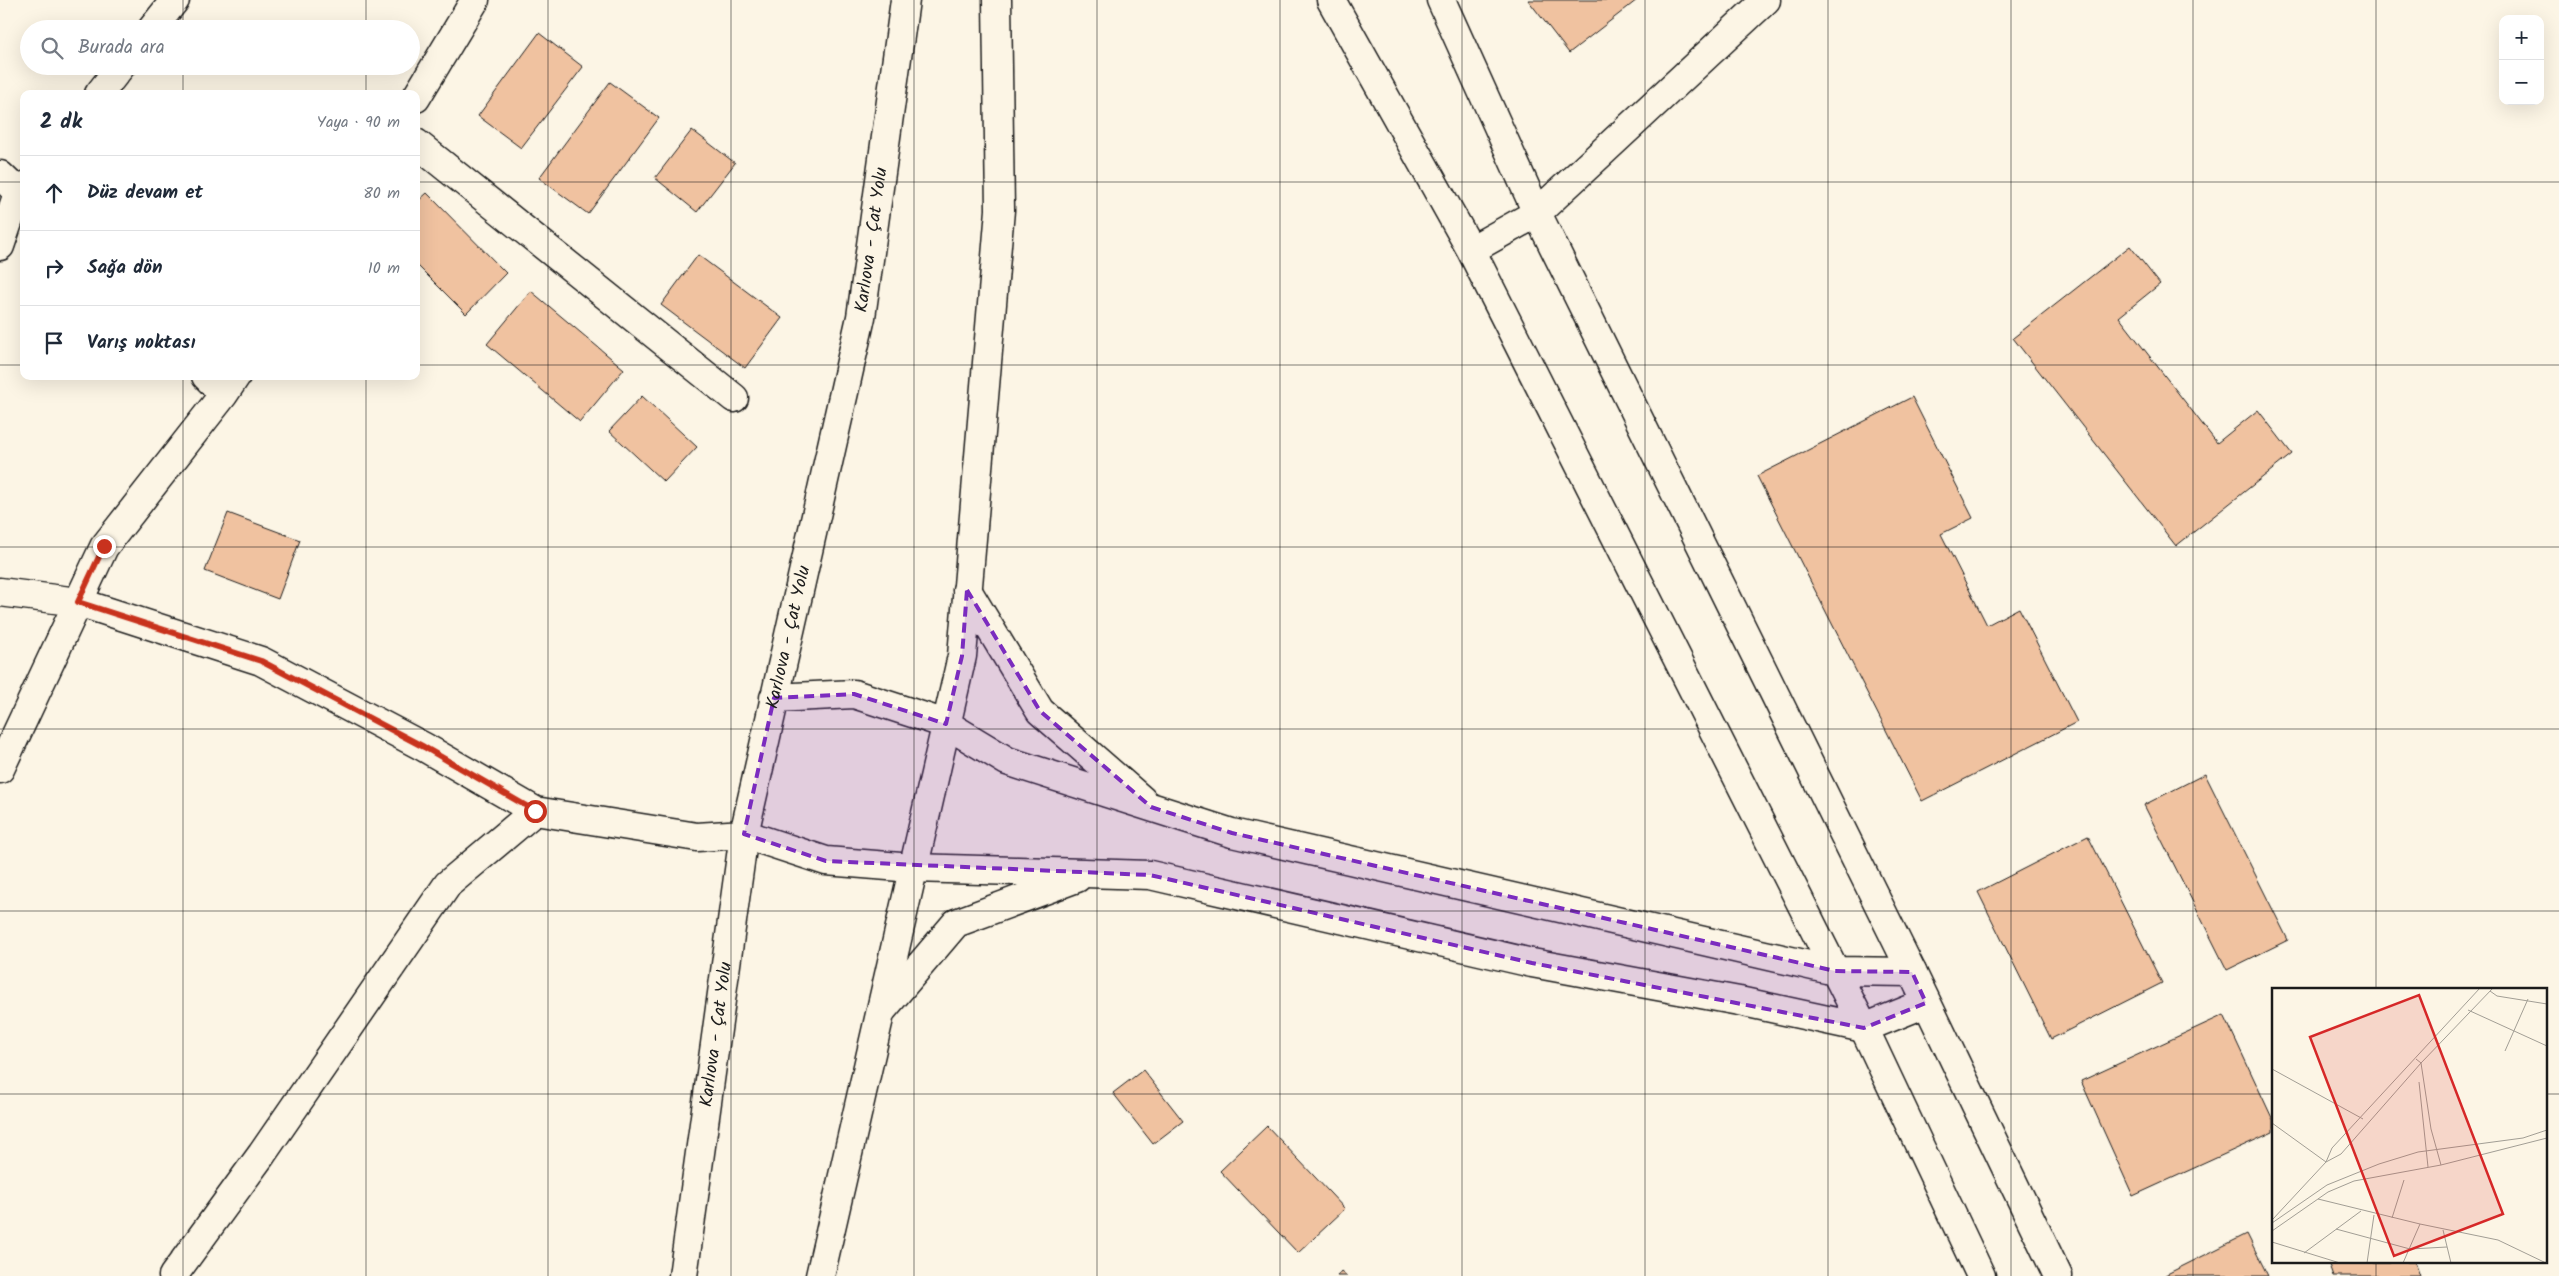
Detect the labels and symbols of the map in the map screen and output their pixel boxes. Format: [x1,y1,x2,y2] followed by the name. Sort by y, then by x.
[847,165,896,314] street label: Karlıova - Çat Yolu
[93,535,116,558] route end
[758,562,819,712] street label: Karlıova - Çat Yolu
[524,800,547,823] route start
[692,960,741,1109] street label: Karlıova - Çat Yolu
[2272,988,2546,1264] inset map

